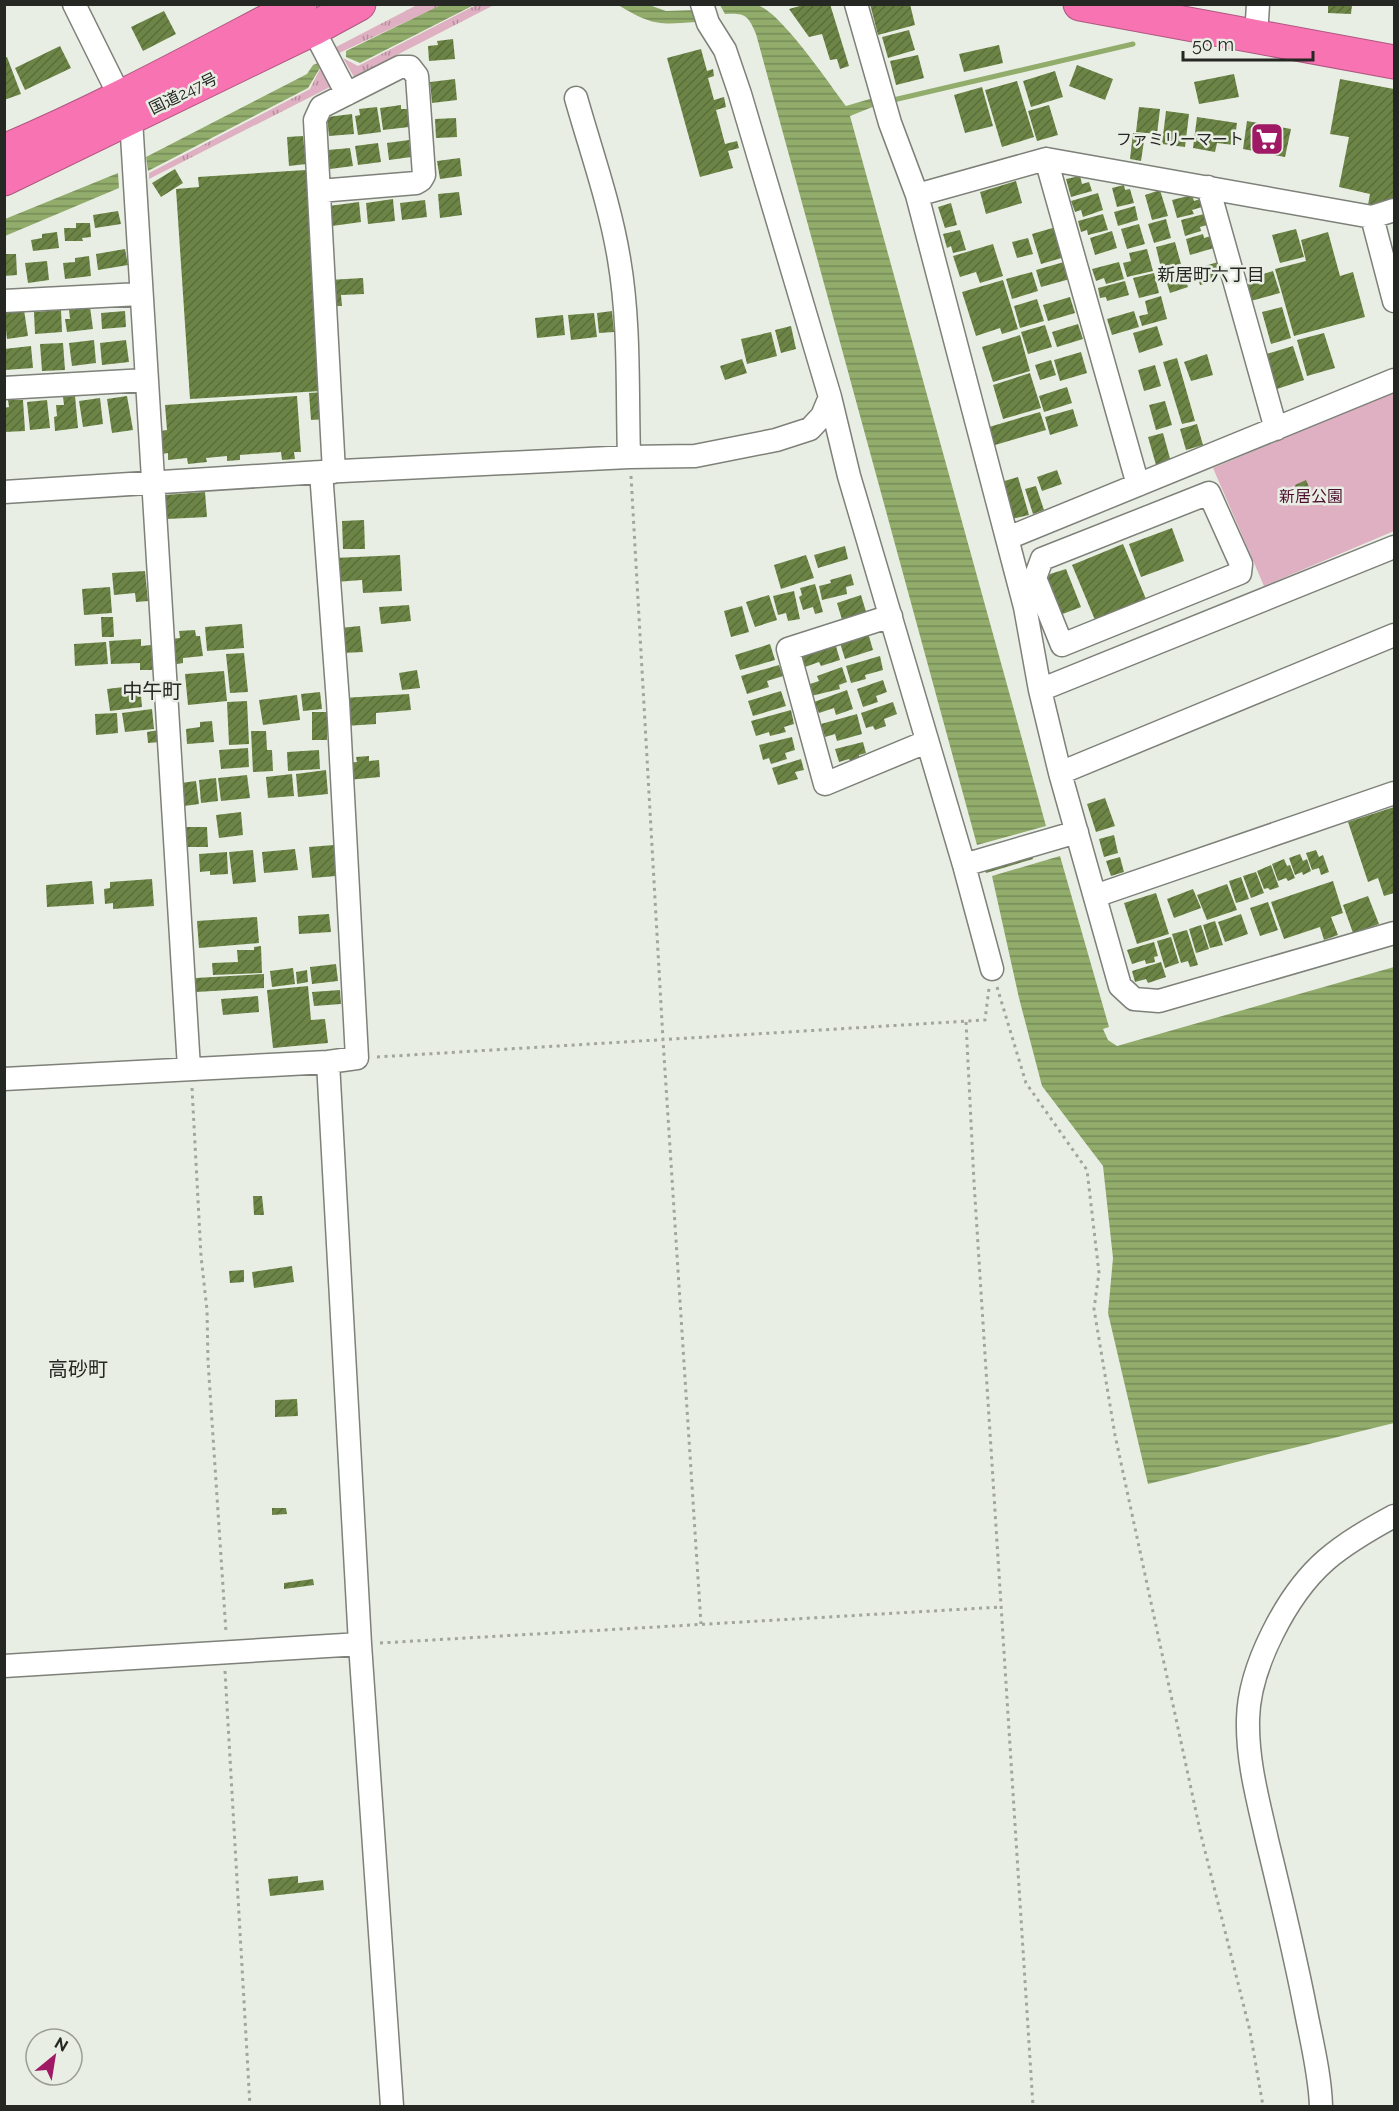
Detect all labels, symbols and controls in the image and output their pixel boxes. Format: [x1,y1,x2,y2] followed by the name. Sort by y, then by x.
[1183,24,1314,62] scale bar
[1192,34,1234,55] text: 50 m
[146,69,220,118] street label: 国道247号
[1249,121,1285,157] supermarket icon: ファミリーマート
[1116,130,1244,149] place label: ファミリーマート
[1157,264,1265,285] district label: 新居町六丁目
[1279,487,1343,506] park label: 新居公園
[122,679,182,703] district label: 中午町
[48,1357,108,1381] district label: 高砂町
[24,2027,84,2087] north arrow
[51,2033,71,2056] text: N

